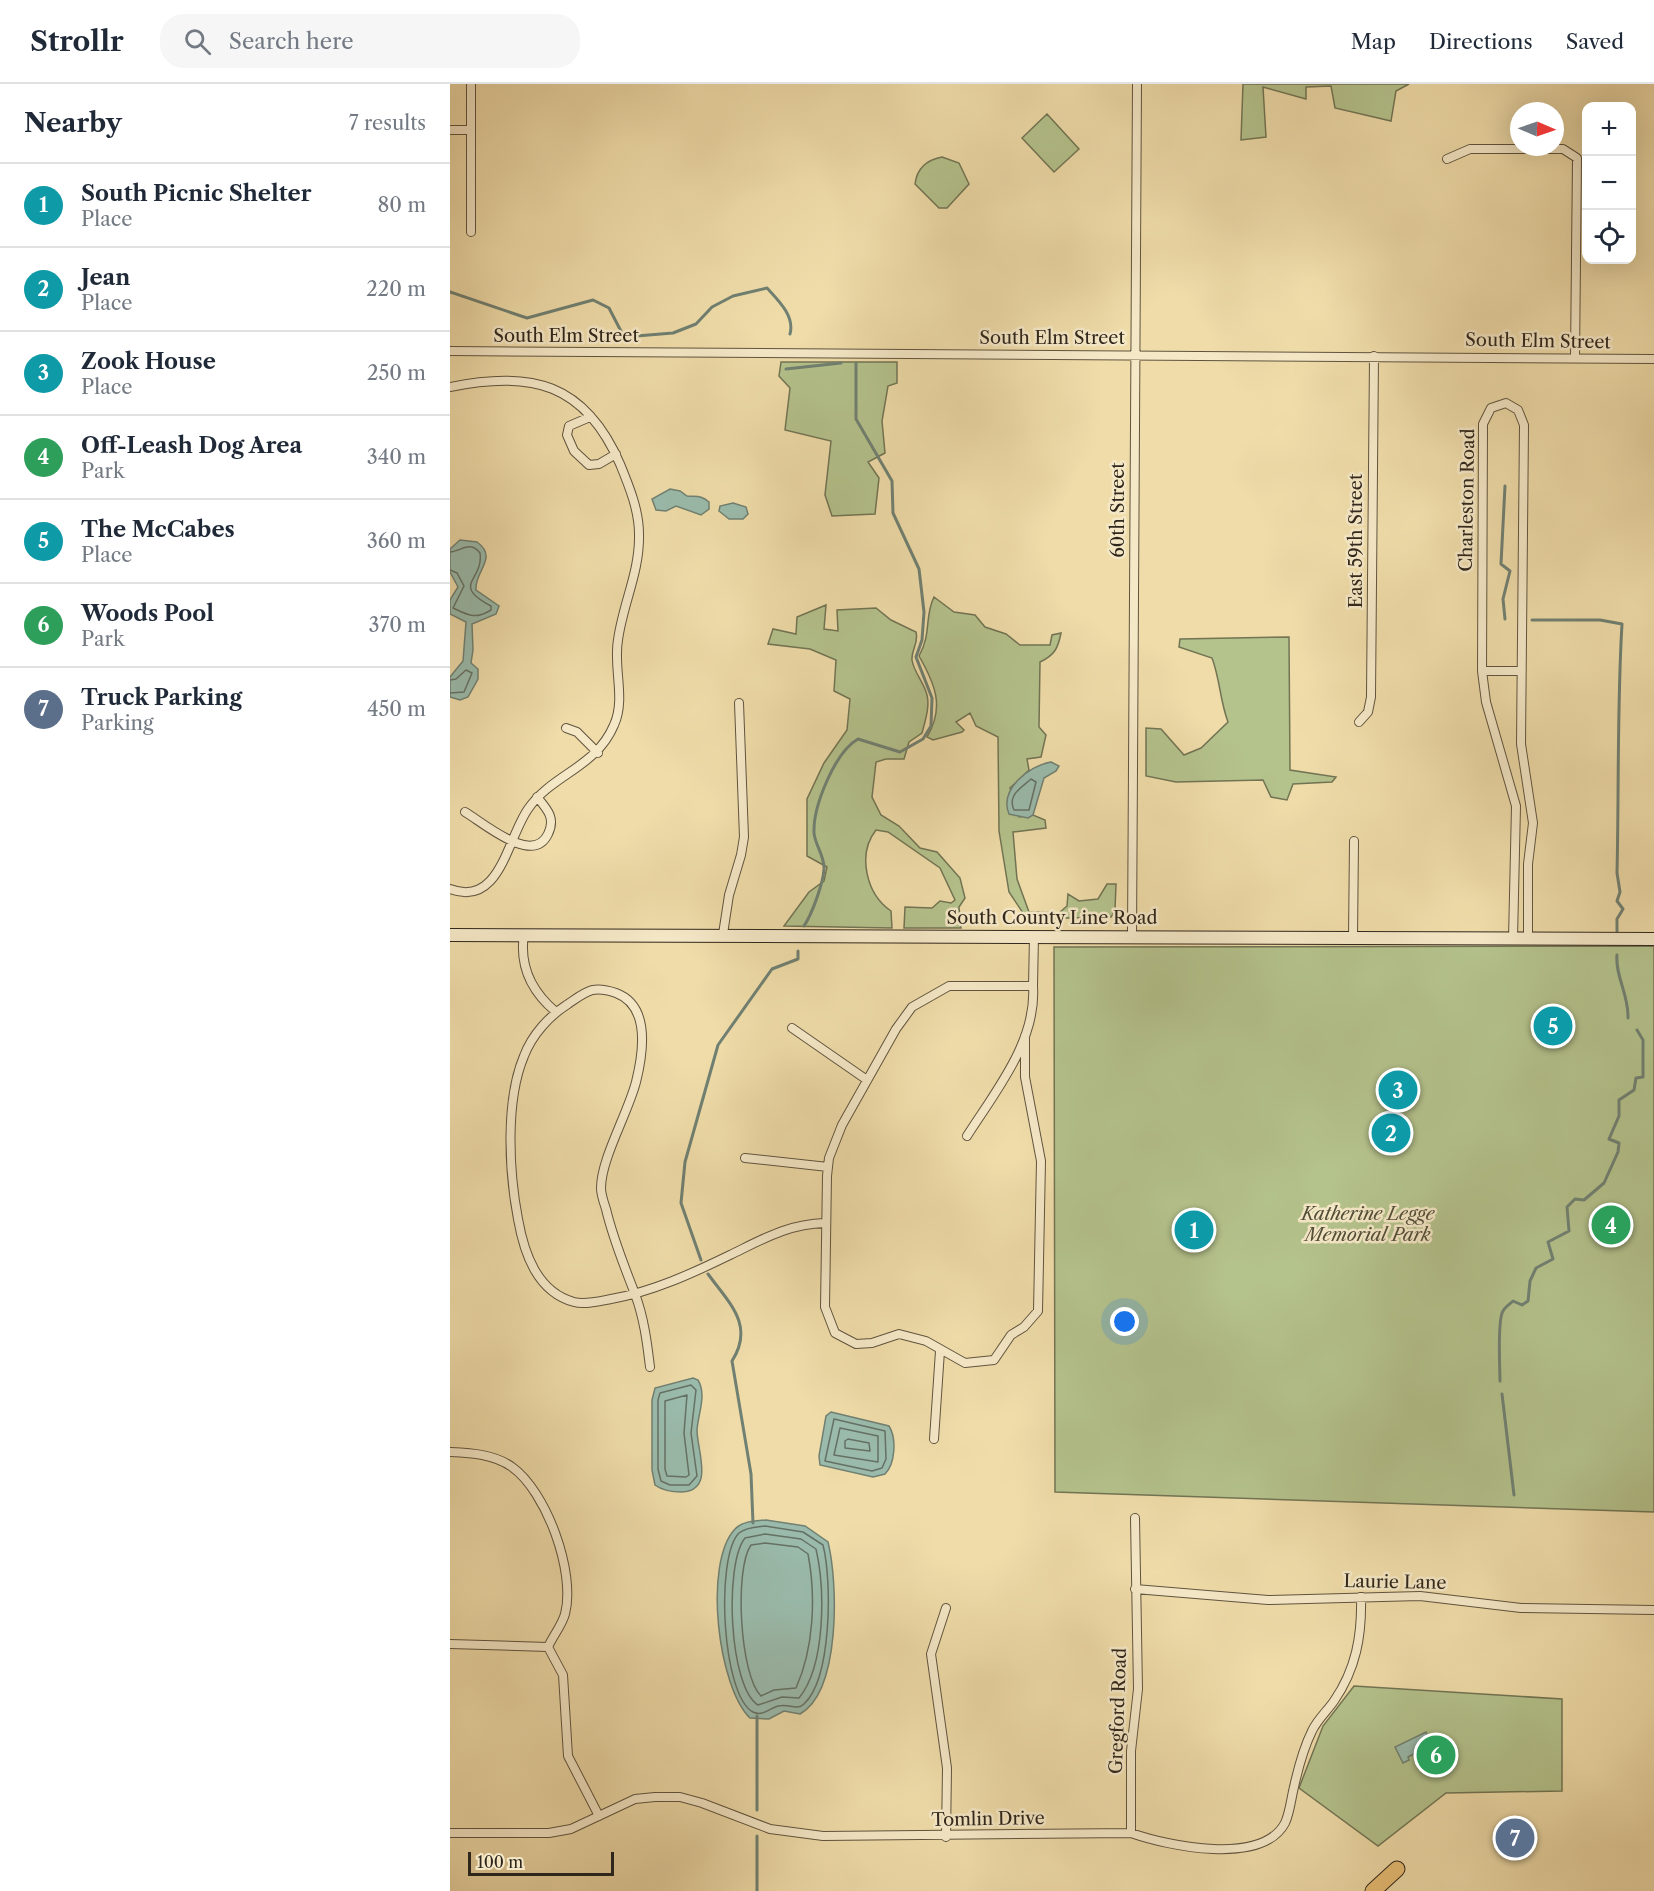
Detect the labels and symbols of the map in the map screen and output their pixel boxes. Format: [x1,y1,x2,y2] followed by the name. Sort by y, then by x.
[1510,102,1564,156] north arrow
[493,325,639,347] street label: South Elm Street
[979,327,1125,349] street label: South Elm Street
[1465,329,1612,353] street label: South Elm Street
[1455,428,1479,572] street label: Charleston Road
[1107,462,1129,558] street label: 60th Street
[1345,473,1367,608] street label: East 59th Street
[946,907,1158,929] street label: South County Line Road
[1534,1004,1572,1048] pin: 5
[1378,1068,1418,1112] pin: 3
[1372,1110,1410,1156] pin: 2
[1592,1202,1630,1248] pin: 4
[1300,1203,1436,1246] park label: Katherine Legge Memorial Park
[1174,1208,1214,1252] pin: 1
[1110,1307,1139,1336] your location
[1343,1570,1447,1594] street label: Laurie Lane
[1105,1647,1131,1774] street label: Gregford Road
[1416,1732,1456,1778] pin: 6
[931,1807,1045,1831] street label: Tomlin Drive
[1496,1816,1534,1860] pin: 7
[468,1849,614,1876] scale bar

